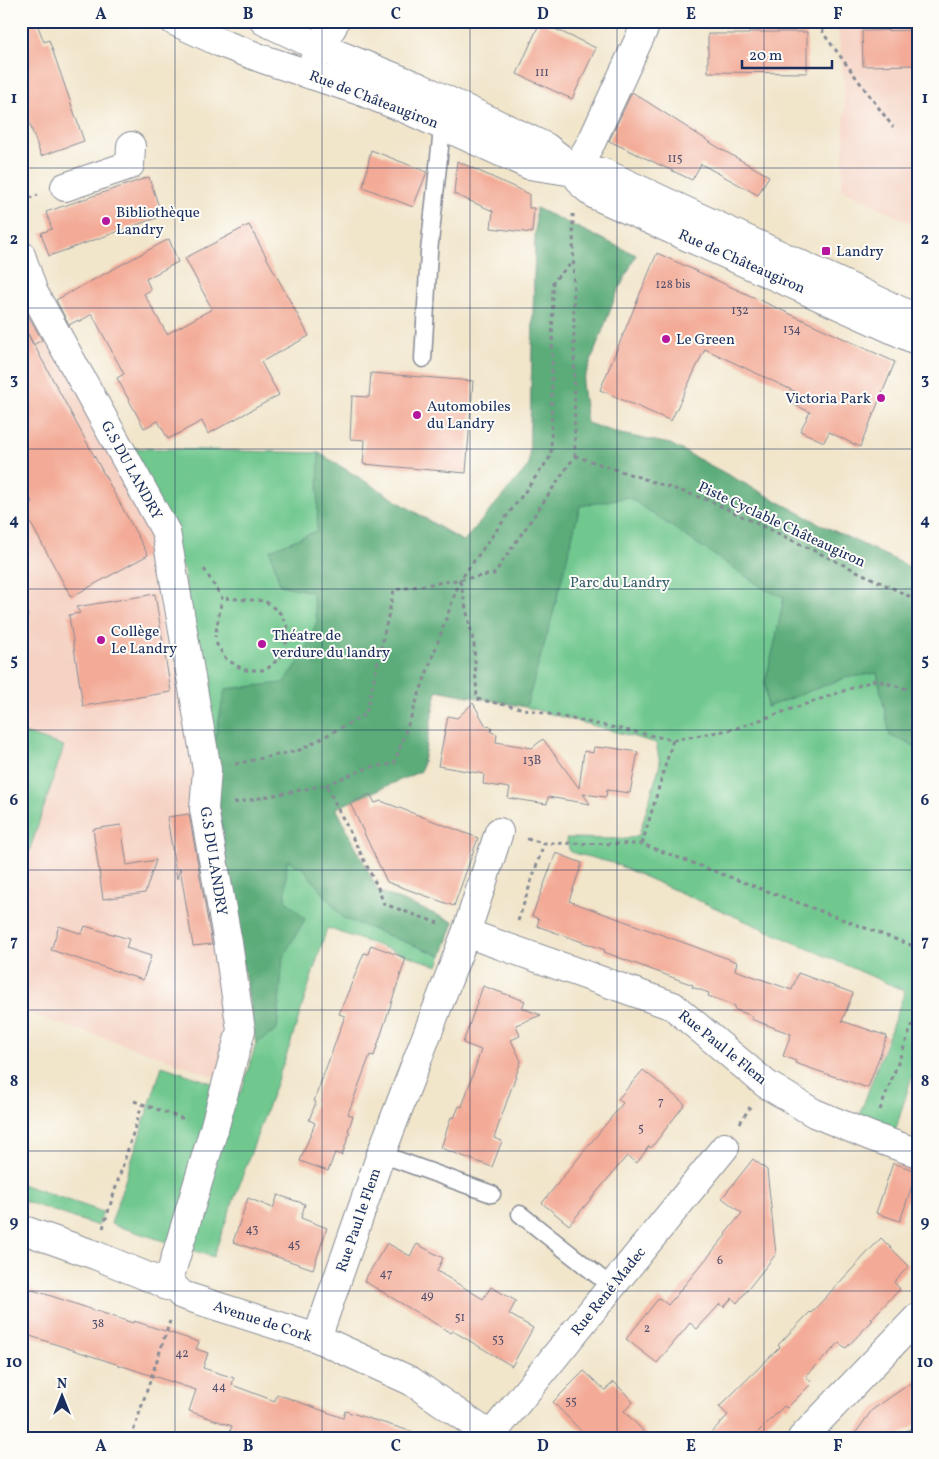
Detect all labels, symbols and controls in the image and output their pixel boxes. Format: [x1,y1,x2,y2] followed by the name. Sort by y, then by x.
[95,4,107,26] text: A
[243,4,254,26] text: B
[391,4,401,26] text: C
[537,4,549,26] text: D
[686,4,696,26] text: E
[833,4,843,26] text: F
[742,38,832,70] scale bar
[749,46,782,67] text: 20 m
[535,65,549,81] house number: 111
[306,66,441,135] street label: Rue de Châteaugiron
[11,88,17,110] text: 1
[922,88,928,110] text: 1
[667,151,683,167] house number: 115
[116,203,200,241] place label: Bibliothèque Landry
[100,215,112,227] marker: Bibliothèque Landry
[675,225,808,300] street label: Rue de Châteaugiron
[10,229,18,251] text: 2
[921,229,929,251] text: 2
[836,242,884,263] place label: Landry
[820,245,832,257] marker: Landry
[656,277,690,293] house number: 128 bis
[731,303,749,319] house number: 132
[783,322,801,338] house number: 134
[676,330,735,351] place label: Le Green
[660,333,672,345] marker: Le Green
[10,369,18,391] text: 3
[921,369,929,391] text: 3
[785,389,871,410] place label: Victoria Park
[875,392,887,404] marker: Victoria Park
[427,397,511,435] place label: Automobiles du Landry
[411,409,423,421] marker: Automobiles du Landry
[95,418,167,524] street label: G.S DU LANDRY
[694,477,869,573] street label: Piste Cyclable Châteaugiron
[9,510,19,532] text: 4
[920,510,930,532] text: 4
[570,573,670,594] park label: Parc du Landry
[111,622,177,660] place label: Collège Le Landry
[272,626,390,664] place label: Théatre de verdure du landry
[95,634,107,646] marker: Collège Le Landry
[256,638,268,650] marker: Théatre de verdure du landry
[10,650,18,672] text: 5
[921,650,929,672] text: 5
[523,753,541,769] house number: 13B
[10,790,19,812] text: 6
[921,790,930,812] text: 6
[194,805,232,918] street label: G.S DU LANDRY
[10,931,18,953] text: 7
[921,931,929,953] text: 7
[673,1006,771,1091] street label: Rue Paul le Flem
[10,1071,18,1093] text: 8
[921,1071,929,1093] text: 8
[658,1094,664,1110] house number: 7
[638,1121,644,1137] house number: 5
[332,1166,387,1275] street label: Rue Paul le Flem
[10,1212,19,1234] text: 9
[921,1212,930,1234] text: 9
[246,1222,258,1238] house number: 43
[288,1237,301,1253] house number: 45
[567,1243,652,1341] street label: Rue René Madec
[717,1253,723,1269] house number: 6
[380,1266,393,1282] house number: 47
[420,1288,434,1304] house number: 49
[210,1297,315,1348] street label: Avenue de Cork
[455,1310,465,1326] house number: 51
[92,1316,104,1332] house number: 38
[644,1321,650,1337] house number: 2
[492,1332,504,1348] house number: 53
[175,1346,189,1362] house number: 42
[6,1352,22,1374] text: 10
[917,1352,933,1374] text: 10
[38,1372,88,1422] north arrow
[57,1375,67,1394] text: N
[212,1379,226,1395] house number: 44
[565,1394,577,1410] house number: 55
[95,1436,107,1458] text: A
[243,1436,254,1458] text: B
[391,1436,401,1458] text: C
[537,1436,549,1458] text: D
[686,1436,696,1458] text: E
[833,1436,843,1458] text: F

